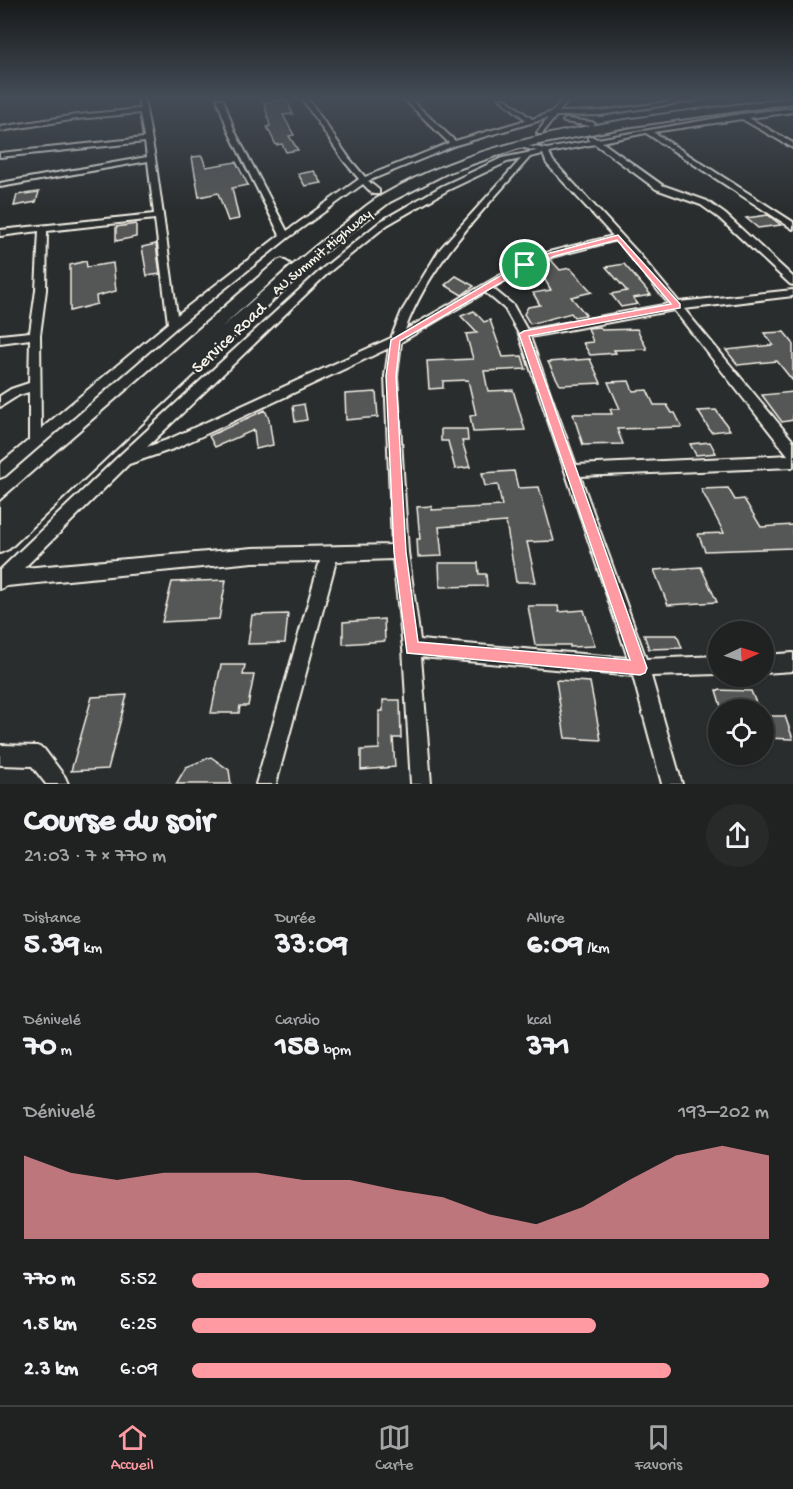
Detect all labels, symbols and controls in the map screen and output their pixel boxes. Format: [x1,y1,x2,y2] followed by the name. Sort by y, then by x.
[269,205,376,300] street label: AU Summit Highway
[499,239,550,290] pin
[508,248,541,281] icon: arrive
[188,298,273,379] street label: Service Road
[708,621,774,687] north arrow
[708,621,774,765] map controls
[708,699,774,765] button: locate
[24,804,214,842] text: Course du soir
[706,804,769,867] button: share
[24,846,166,869] text: 21:03 · 7 × 770 m
[24,910,81,929] text: Distance
[275,910,315,929] text: Durée
[527,910,565,929] text: Allure
[24,929,80,964] text: 5.39
[275,929,348,964] text: 33:09
[527,929,583,964] text: 6:09
[80,940,102,959] text: km
[583,940,609,959] text: /km
[24,1012,81,1031] text: Dénivelé
[275,1012,320,1031] text: Cardio
[527,1012,552,1031] text: kcal
[24,1031,57,1066] text: 70
[275,1031,320,1066] text: 158
[527,1031,570,1066] text: 371
[57,1042,72,1061] text: m
[320,1042,351,1061] text: bpm
[24,1102,95,1125] text: Dénivelé
[678,1102,769,1125] text: 193–202 m
[24,1269,75,1292] text: 770 m
[120,1269,157,1292] text: 5:52
[24,1314,77,1337] text: 1.5 km
[120,1314,157,1337] text: 6:25
[24,1359,78,1382] text: 2.3 km
[120,1359,158,1382] text: 6:09
[111,1421,154,1476] tab: Accueil
[375,1421,413,1476] tab: Carte
[635,1421,682,1476] tab: Favoris

